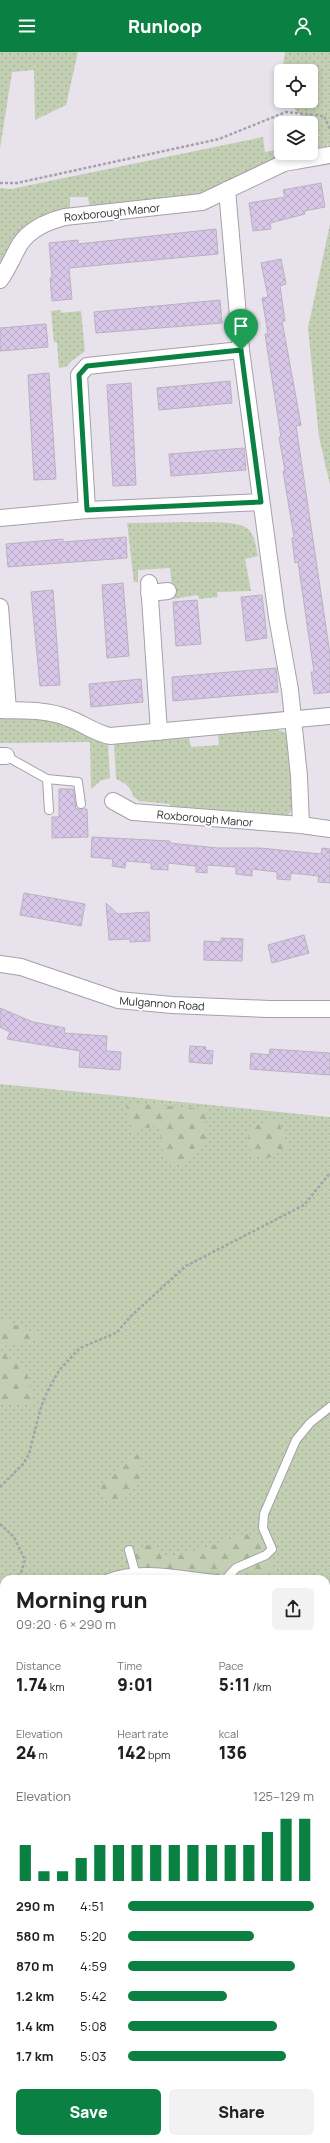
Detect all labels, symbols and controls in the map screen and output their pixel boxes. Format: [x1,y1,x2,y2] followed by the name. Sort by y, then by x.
[128,14,202,38] text: Runloop
[16,15,38,37] icon: menu
[292,15,314,37] icon: person
[274,64,318,160] map controls
[274,64,318,108] button: locate
[274,116,318,160] button: layers
[63,199,161,225] street label: Roxborough Manor
[224,309,258,350] pin
[230,315,252,337] icon: arrive
[156,806,254,830] street label: Roxborough Manor
[119,993,205,1013] street label: Mulgannon Road
[16,1585,147,1615] text: Morning run
[272,1588,314,1630] button: share
[16,1615,116,1633] text: 09:20 · 6 × 290 m
[16,1658,61,1673] text: Distance
[117,1658,142,1673] text: Time
[219,1658,244,1673] text: Pace
[16,1673,48,1696] text: 1.74
[117,1673,153,1696] text: 9:01
[219,1673,250,1696] text: 5:11
[48,1679,65,1694] text: km
[250,1679,271,1694] text: /km
[16,1726,62,1741] text: Elevation
[117,1726,168,1741] text: Heart rate
[219,1726,239,1741] text: kcal
[16,1741,36,1764] text: 24
[117,1741,146,1764] text: 142
[219,1741,247,1764] text: 136
[36,1747,48,1762] text: m
[146,1747,170,1762] text: bpm
[16,1787,71,1805] text: Elevation
[253,1787,314,1805] text: 125–129 m
[16,1897,55,1915] text: 290 m
[80,1897,104,1915] text: 4:51
[16,1927,54,1945] text: 580 m
[80,1927,107,1945] text: 5:20
[16,1957,54,1975] text: 870 m
[80,1957,107,1975] text: 4:59
[16,1987,54,2005] text: 1.2 km
[80,1987,106,2005] text: 5:42
[16,2017,54,2035] text: 1.4 km
[80,2017,107,2035] text: 5:08
[16,2047,53,2065] text: 1.7 km
[80,2047,107,2065] text: 5:03
[16,2089,161,2135] button: Save
[169,2089,314,2135] button: Share

